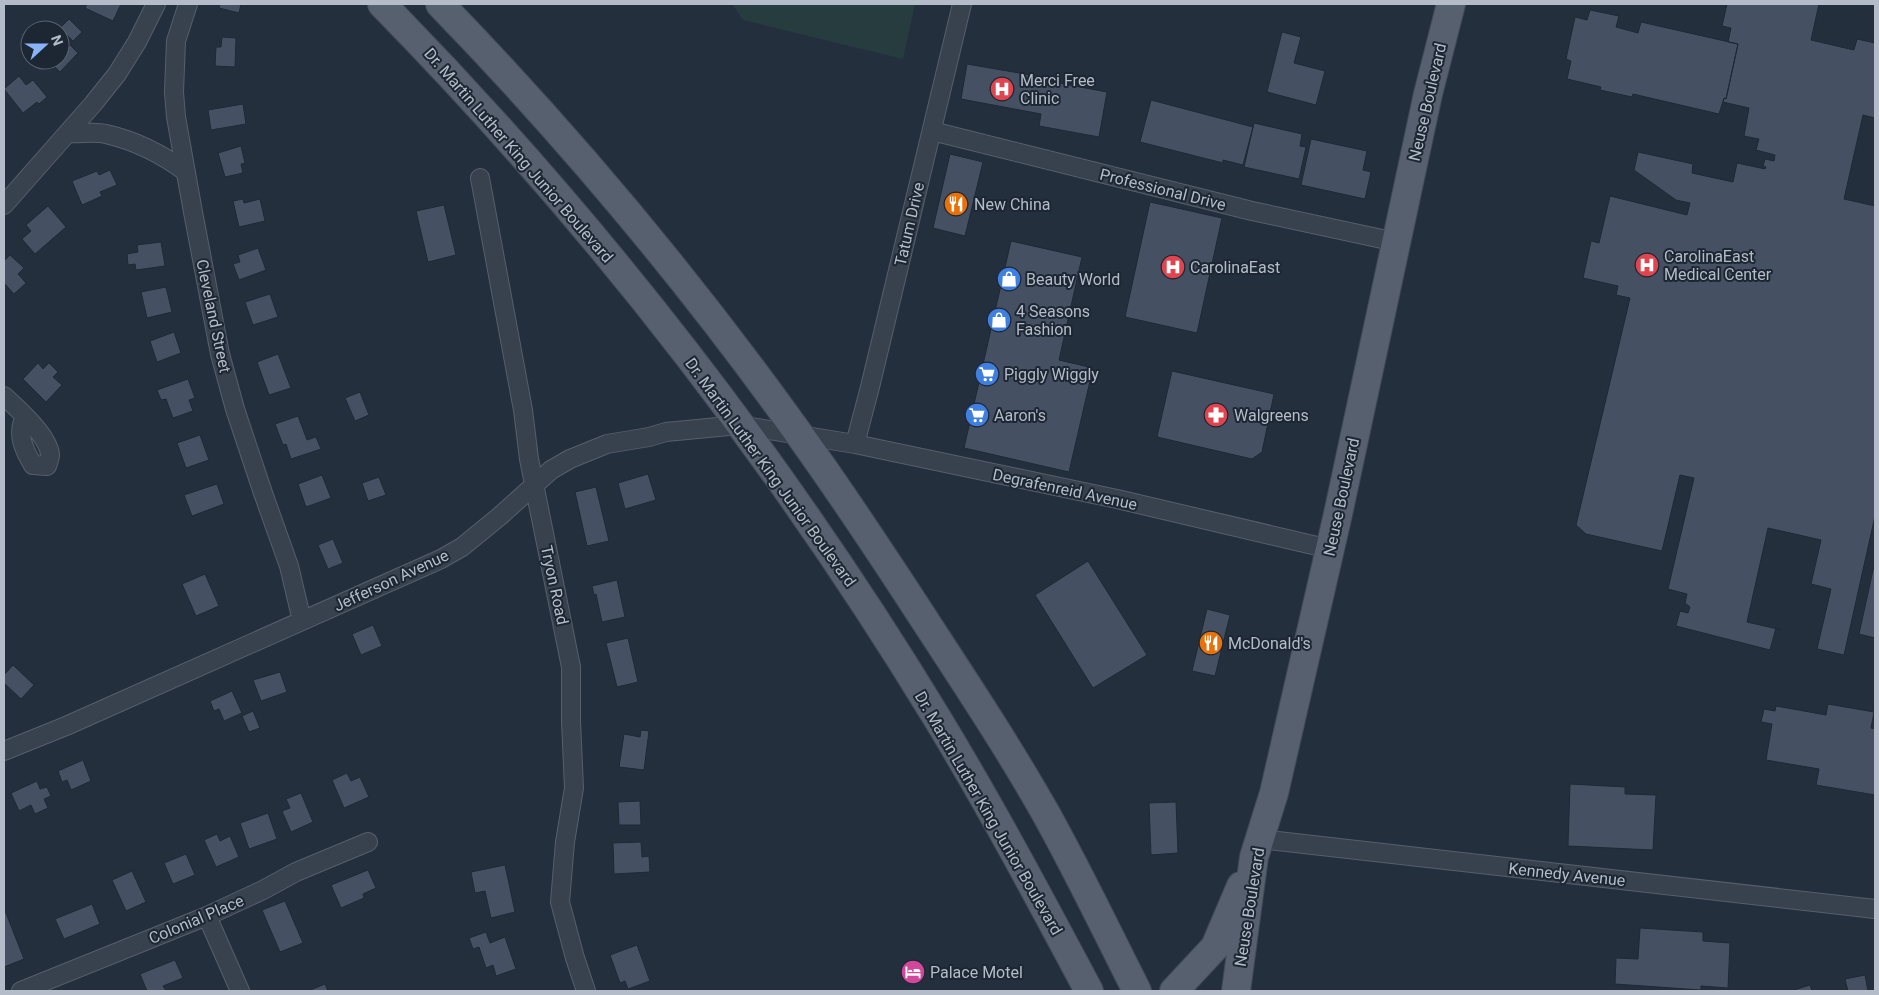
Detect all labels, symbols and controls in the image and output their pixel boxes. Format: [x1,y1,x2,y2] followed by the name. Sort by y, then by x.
[20,20,70,70] north arrow
[48,33,66,48] text: N
[1405,41,1450,163] street label: Neuse Boulevard
[420,44,617,266] street label: Dr. Martin Luther King Junior Boulevard
[1020,71,1095,108] place label: Merci Free Clinic
[989,76,1015,102] hospital icon: Merci Free Clinic
[1098,165,1228,214] street label: Professional Drive
[891,180,928,268] street label: Tatum Drive
[943,191,969,217] restaurant icon: New China
[974,195,1051,214] place label: New China
[1664,247,1772,284] place label: CarolinaEast Medical Center
[1634,252,1660,278] hospital icon: CarolinaEast Medical Center
[1160,254,1186,280] hospital icon: CarolinaEast
[192,258,235,375] street label: Cleveland Street
[1190,258,1280,277] place label: CarolinaEast
[996,266,1022,292] shop icon: Beauty World
[1026,270,1120,289] place label: Beauty World
[1016,302,1090,339] place label: 4 Seasons Fashion
[986,307,1012,333] shop icon: 4 Seasons Fashion
[681,354,860,590] street label: Dr. Martin Luther King Junior Boulevard
[974,361,1000,387] supermarket icon: Piggly Wiggly
[1004,365,1099,384] place label: Piggly Wiggly
[964,402,990,428] supermarket icon: Aaron's
[1203,402,1229,428] pharmacy icon: Walgreens
[994,406,1046,425] place label: Aaron's
[1234,406,1309,425] place label: Walgreens
[1320,436,1363,558] street label: Neuse Boulevard
[991,465,1139,514] street label: Degrafenreid Avenue
[537,544,572,627] street label: Tryon Road
[331,545,452,615] street label: Jefferson Avenue
[1198,630,1224,656] restaurant icon: McDonald's
[1228,634,1311,653] place label: McDonald's
[911,688,1066,938] street label: Dr. Martin Luther King Junior Boulevard
[1231,846,1268,968] street label: Neuse Boulevard
[1508,859,1626,890] street label: Kennedy Avenue
[146,891,247,948] street label: Colonial Place
[900,959,926,985] hotel icon: Palace Motel
[930,963,1023,982] place label: Palace Motel

